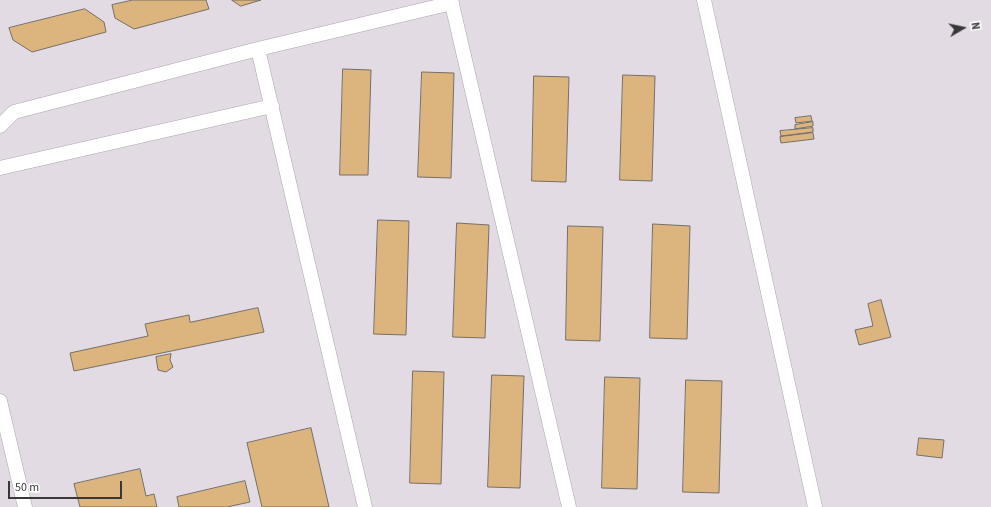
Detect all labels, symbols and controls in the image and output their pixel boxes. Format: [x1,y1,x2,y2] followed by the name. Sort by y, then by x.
[943,8,983,48] north arrow
[967,21,983,31] text: N
[10,473,124,499] scale bar
[15,479,39,496] text: 50 m

